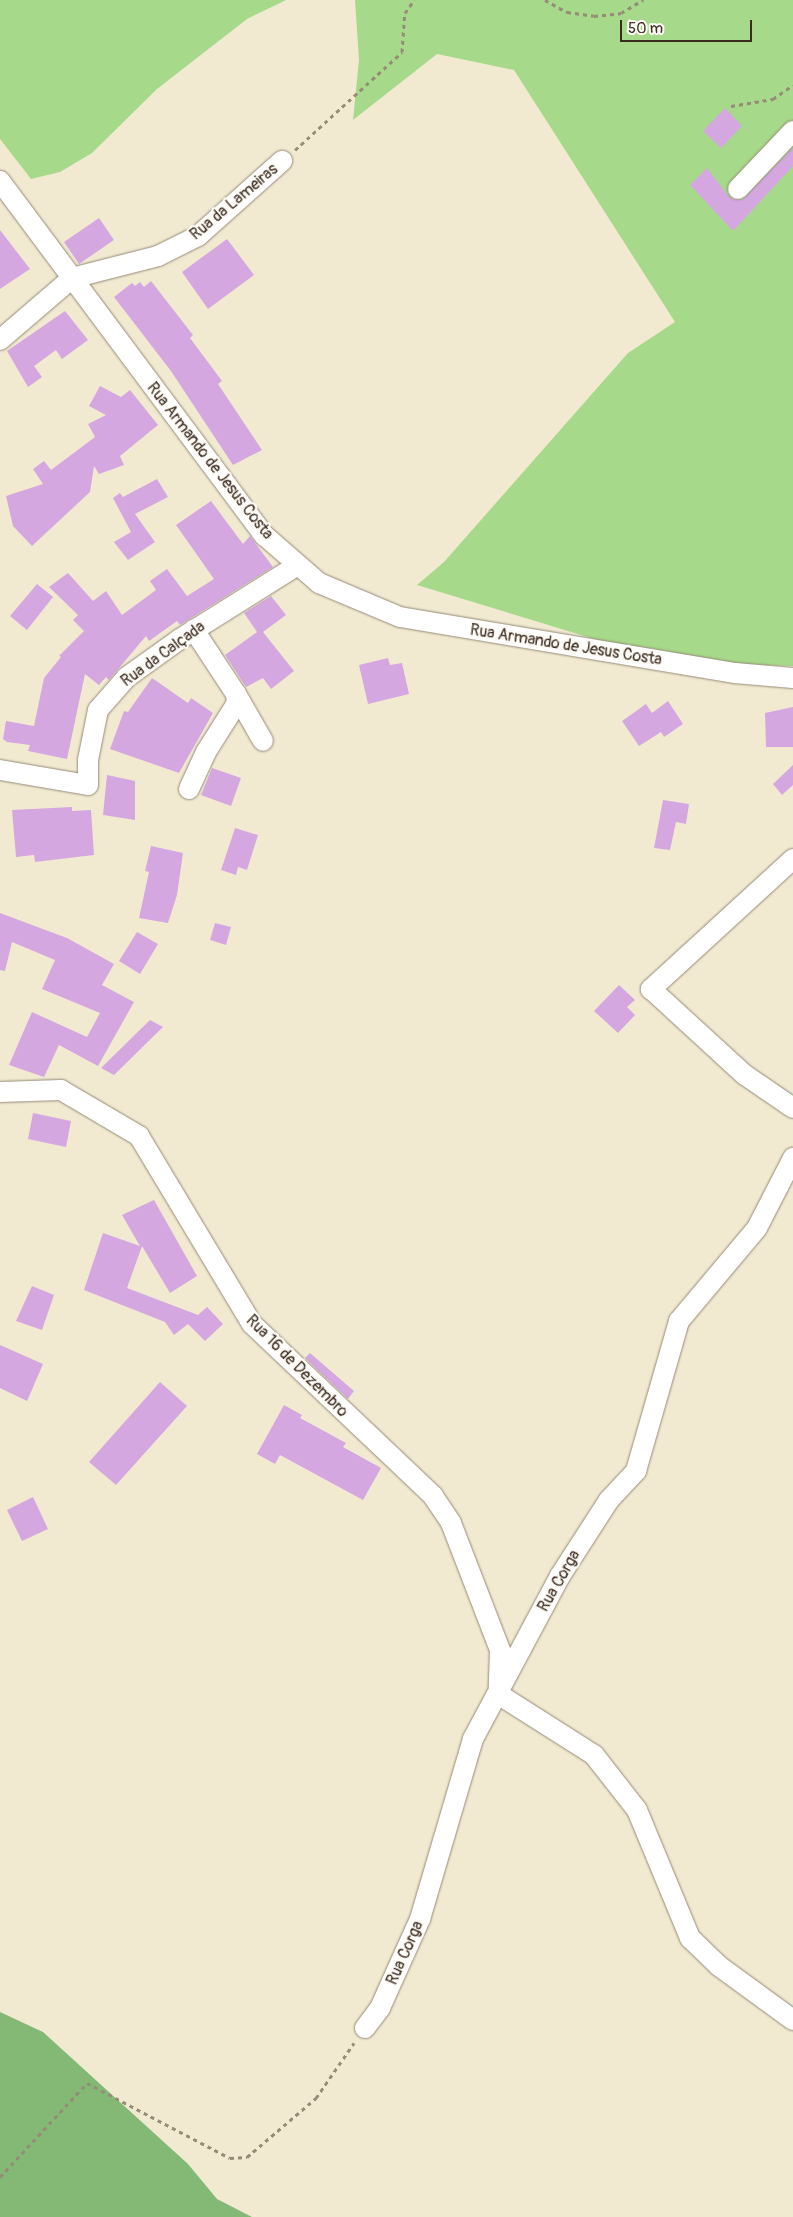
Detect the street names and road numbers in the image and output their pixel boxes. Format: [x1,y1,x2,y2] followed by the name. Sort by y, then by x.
[186,160,282,244] street label: Rua da Lameiras
[143,379,277,543] street label: Rua Armando de Jesus Costa
[117,617,209,691] street label: Rua da Calçada
[469,620,663,670] street label: Rua Armando de Jesus Costa
[242,1311,352,1421] street label: Rua 16 de Dezembro
[534,1547,584,1615] street label: Rua Corga
[382,1918,428,1988] street label: Rua Corga

